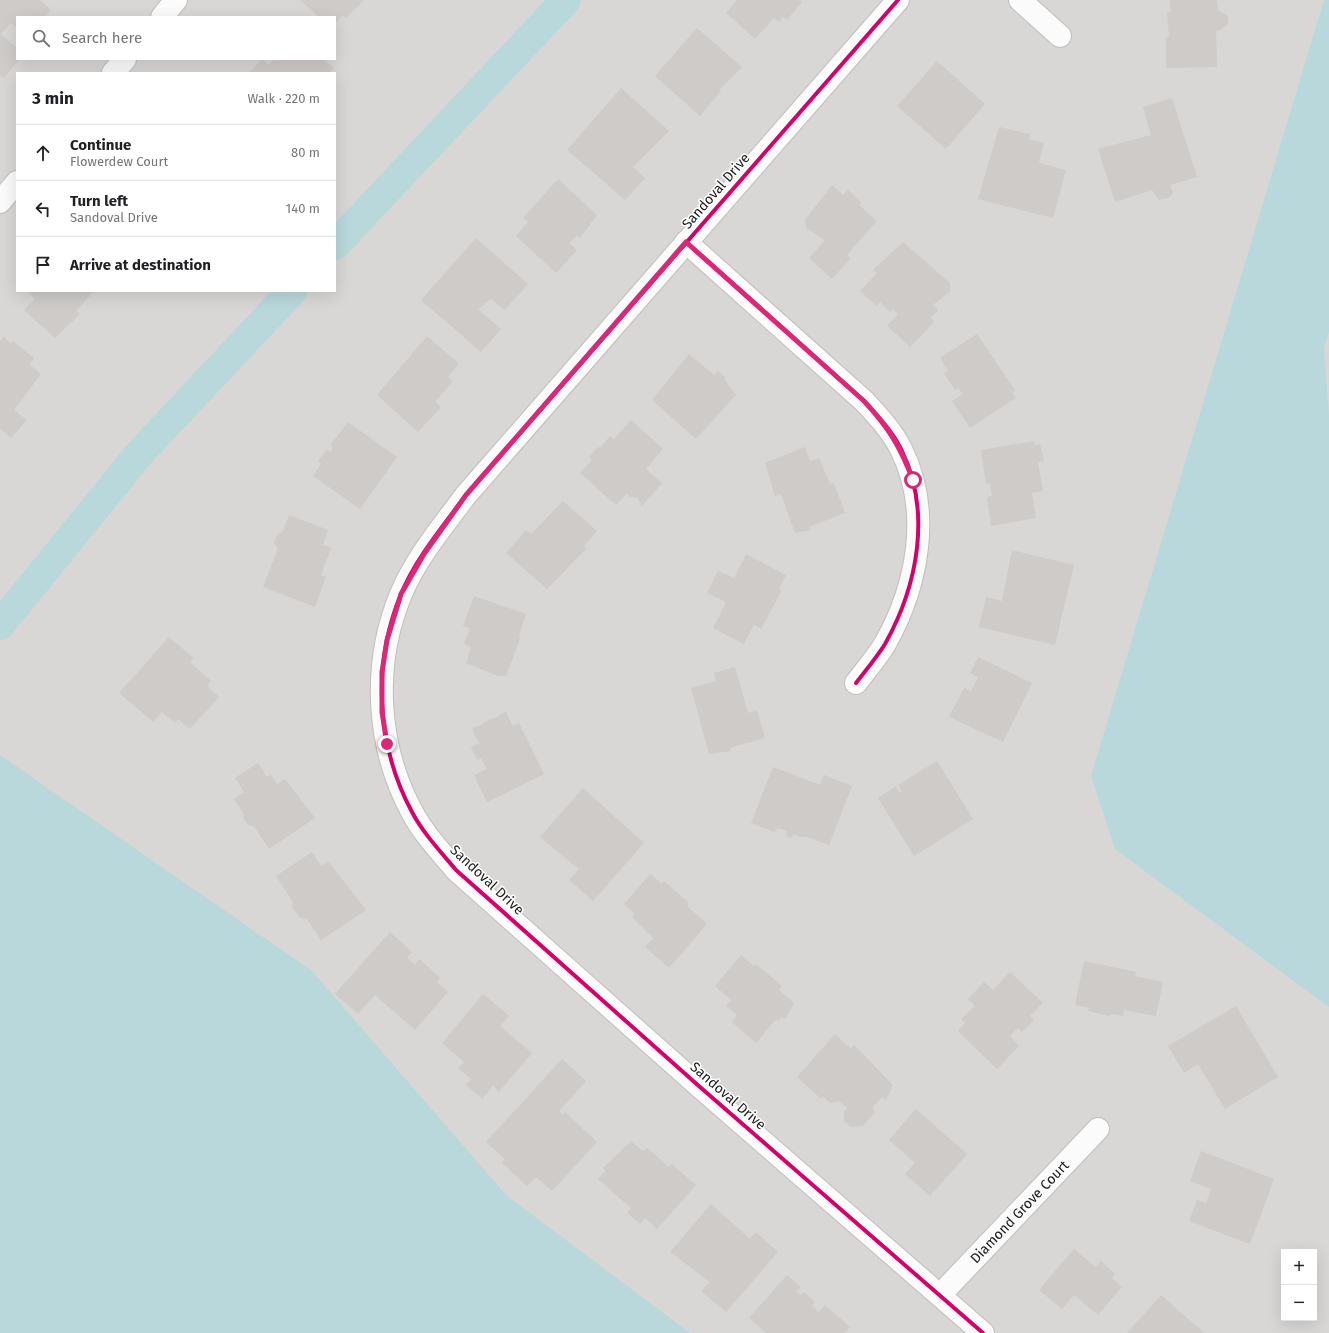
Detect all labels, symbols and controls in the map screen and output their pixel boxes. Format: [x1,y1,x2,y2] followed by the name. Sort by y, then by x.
[16,16,336,60] search box
[30,27,52,49] icon: search
[62,29,142,47] text: Search here
[32,88,74,109] text: 3 min
[248,91,320,106] text: Walk · 220 m
[70,136,131,154] text: Continue
[32,142,54,164] icon: ahead
[291,145,320,160] text: 80 m
[679,150,753,232] street label: Sandoval Drive
[70,154,168,169] text: Flowerdew Court
[70,192,128,210] text: Turn left
[32,198,54,220] icon: left
[286,201,320,216] text: 140 m
[70,210,158,225] text: Sandoval Drive
[32,254,54,276] icon: arrive
[70,256,211,274] text: Arrive at destination
[904,471,922,489] route start
[378,735,396,753] route end
[447,841,527,919] street label: Sandoval Drive
[687,1059,769,1133] street label: Sandoval Drive
[966,1156,1073,1267] street label: Diamond Grove Court
[1281,1249,1317,1321] map controls
[1281,1249,1317,1285] button: +
[1281,1285,1317,1321] button: −

